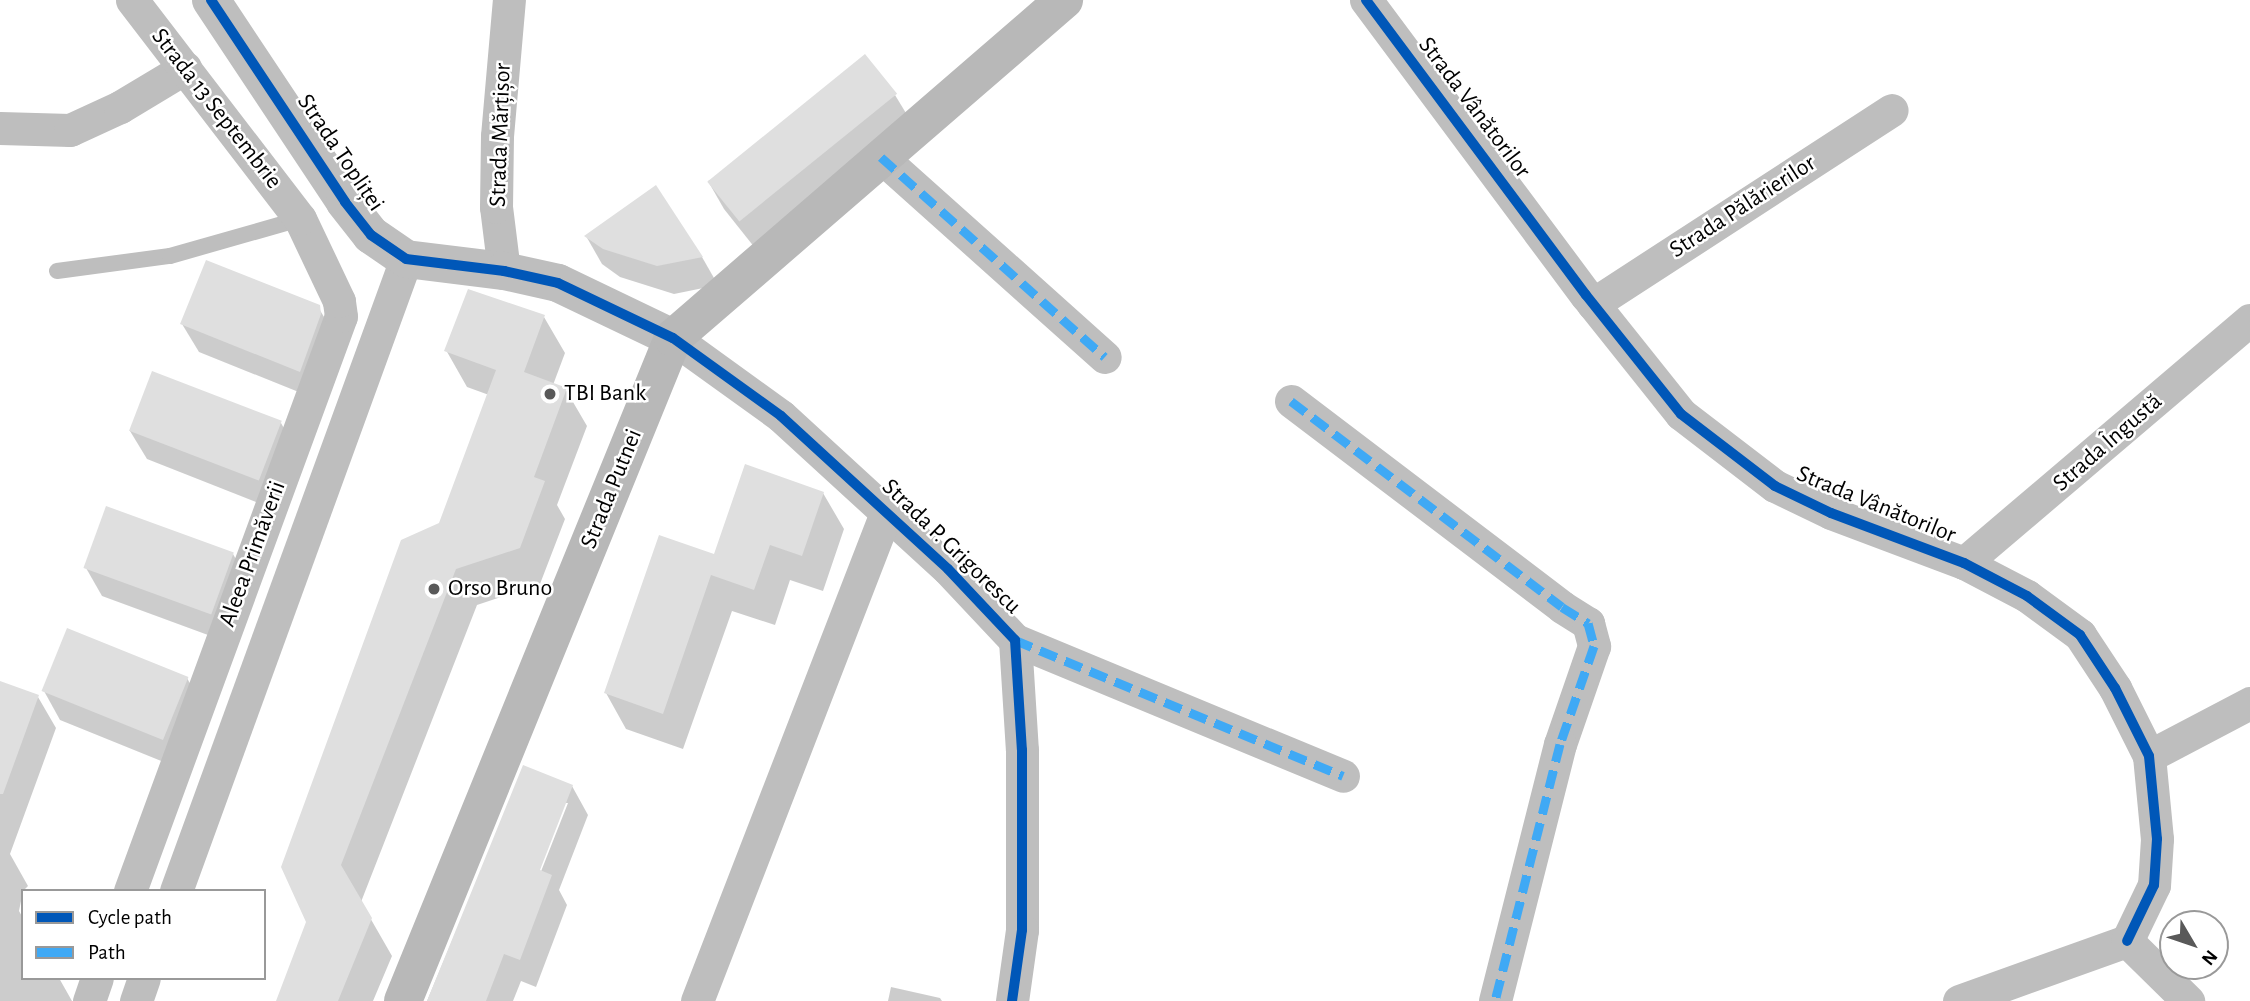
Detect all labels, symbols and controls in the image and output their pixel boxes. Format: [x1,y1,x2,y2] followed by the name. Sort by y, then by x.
[144,23,288,195] street label: Strada 13 Septembrie
[1412,32,1536,184] street label: Strada Vânătorilor
[484,63,518,207] street label: Strada Mărțișor
[290,89,390,217] street label: Strada Topliței
[1665,149,1821,265] street label: Strada Pălărierilor
[564,380,646,408] place label: TBI Bank
[542,386,558,402] marker: TBI Bank
[2048,388,2168,498] street label: Strada Îngustă
[575,425,649,553] street label: Strada Putnei
[1792,460,1960,550] street label: Strada Vânătorilor
[875,473,1027,621] street label: Strada P. Grigorescu
[213,477,293,631] street label: Aleea Primăverii
[448,575,552,603] place label: Orso Bruno
[426,581,442,597] marker: Orso Bruno
[21,889,266,980] legend
[88,907,172,928] text: Cycle path
[2159,910,2229,980] north arrow
[88,942,126,963] text: Path
[2198,946,2221,968] text: N

